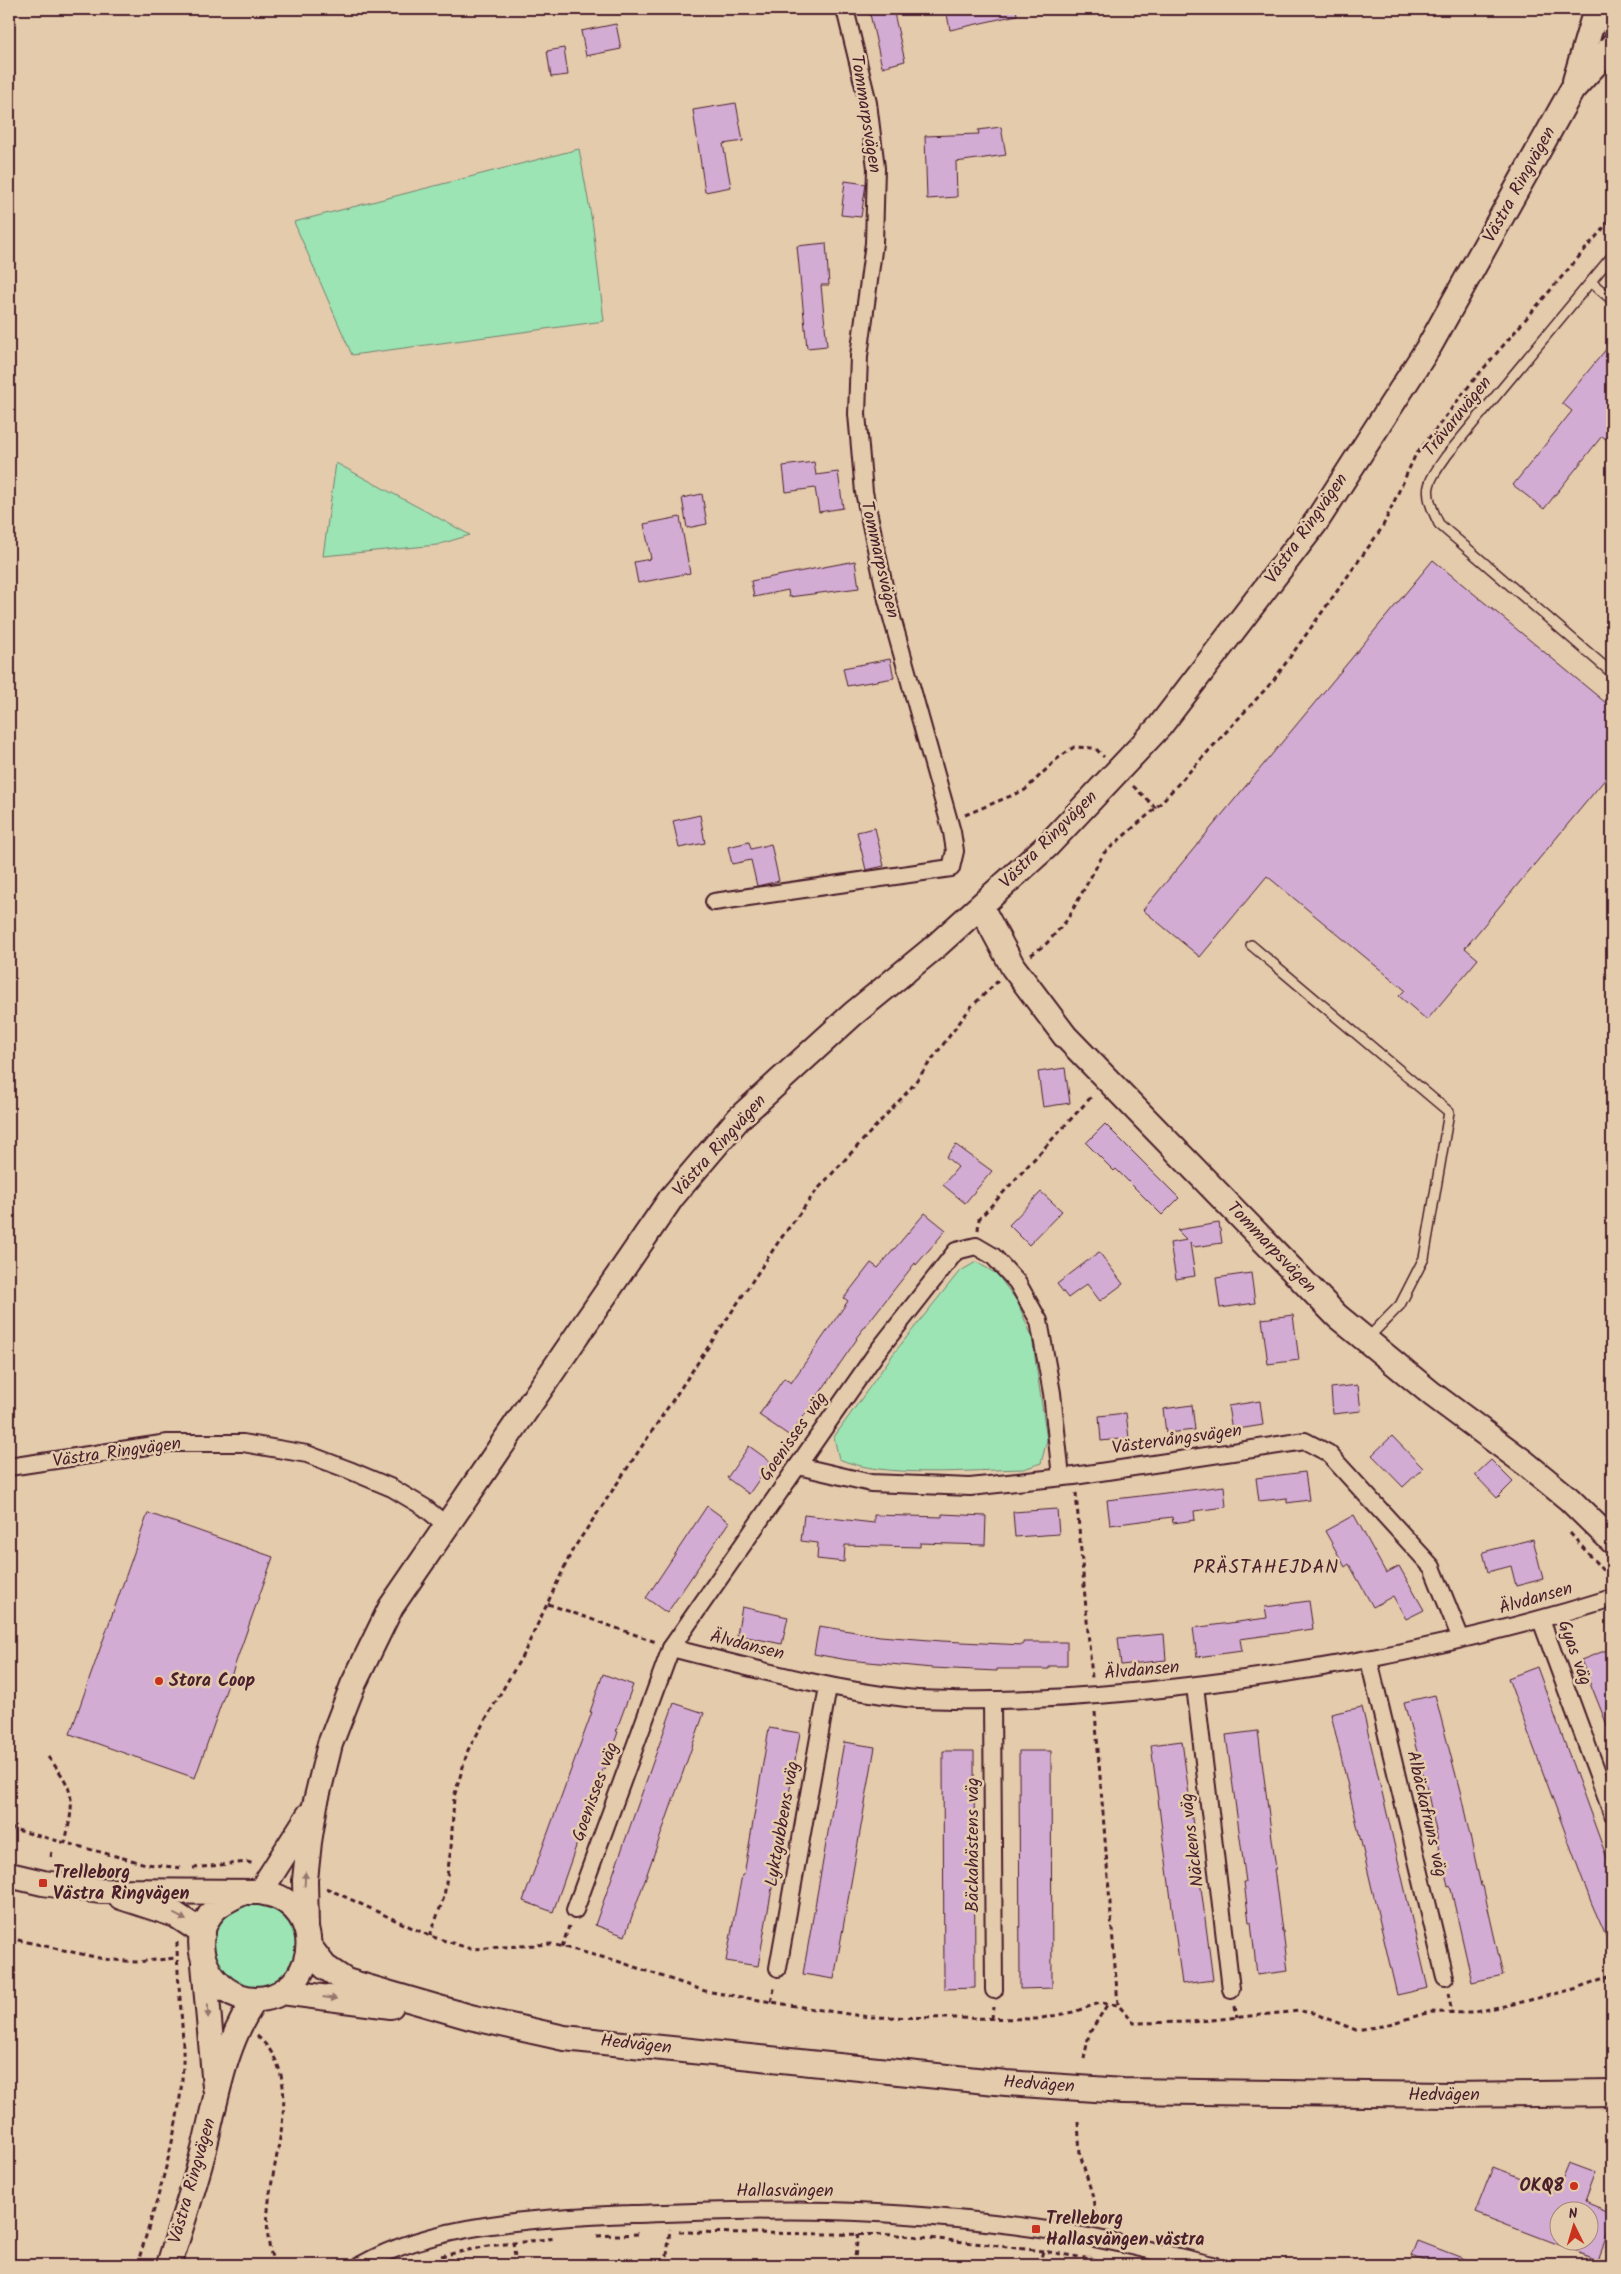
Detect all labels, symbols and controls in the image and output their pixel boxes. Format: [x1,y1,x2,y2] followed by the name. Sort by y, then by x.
[841,53,889,175] street label: Tommarpsvägen
[1476,121,1564,249] street label: Västra Ringvägen
[1416,370,1500,464] street label: Trävaruvägen
[1258,468,1356,590] street label: Västra Ringvägen
[851,499,907,621] street label: Tommarpsvägen
[993,784,1105,896] street label: Västra Ringvägen
[666,1088,774,1204] street label: Västra Ringvägen
[1219,1195,1323,1301] street label: Tommarpsvägen
[752,1386,836,1488] street label: Goenisses väg
[1110,1417,1244,1463] street label: Västervångsvägen
[51,1430,183,1476] street label: Västra Ringvägen
[1193,1553,1339,1583] district label: PRÄSTAHEJDAN
[1496,1575,1576,1623] street label: Älvdansen
[1549,1616,1599,1690] street label: Gyas väg
[707,1623,787,1669] street label: Älvdansen
[1103,1653,1181,1689] street label: Älvdansen
[169,1667,255,1696] place label: Stora Coop
[153,1675,165,1687] marker: Stora Coop
[565,1738,627,1846] street label: Goenisses väg
[1397,1748,1455,1880] street label: Albäckafruns väg
[758,1759,808,1889] street label: Lyktgubbens väg
[959,1778,988,1912] street label: Bäckahästens väg
[1173,1791,1213,1889] street label: Näckens väg
[53,1859,190,1909] place label: Trelleborg Västra Ringvägen
[302,1871,310,1887] one-way arrow
[37,1877,49,1889] marker: Trelleborg Västra Ringvägen
[172,1913,187,1921] one-way arrow
[323,1994,339,2002] one-way arrow
[204,2003,212,2019] one-way arrow
[599,2027,673,2063] street label: Hedvägen
[1002,2068,1076,2102] street label: Hedvägen
[1408,2081,1480,2110] street label: Hedvägen
[161,2115,225,2247] street label: Västra Ringvägen
[1520,2172,1564,2201] place label: OKQ8
[736,2177,834,2206] street label: Hallasvängen
[1568,2180,1580,2192] marker: OKQ8
[1548,2202,1598,2252] north arrow
[1568,2203,1578,2225] text: N
[1046,2205,1204,2255] place label: Trelleborg Hallasvängen västra
[1030,2223,1042,2235] marker: Trelleborg Hallasvängen västra

